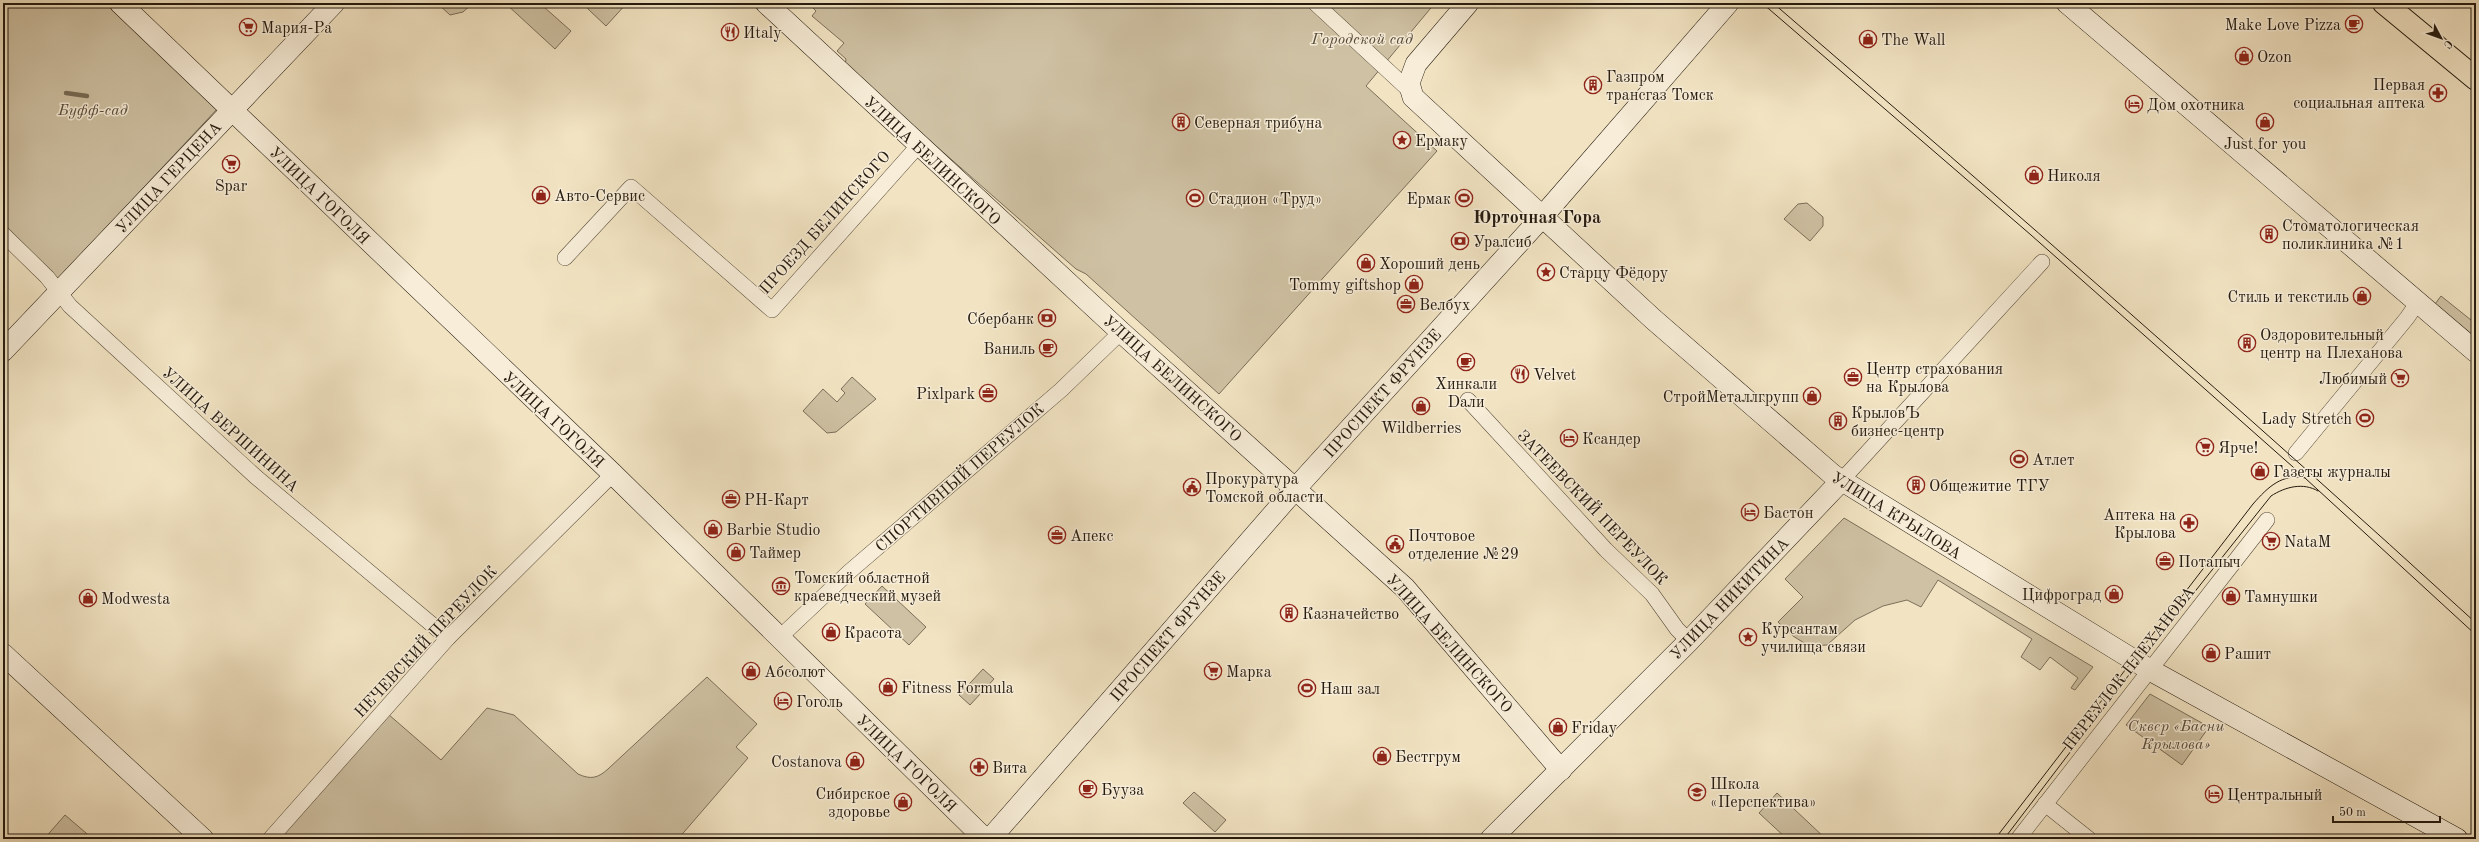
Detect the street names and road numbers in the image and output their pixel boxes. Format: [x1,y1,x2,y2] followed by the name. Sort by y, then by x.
[860,94,1003,229] street label: УЛИЦА БЕЛИНСКОГО
[114,119,225,237] street label: УЛИЦА ГЕРЦЕНА
[265,145,372,248] street label: УЛИЦА ГОГОЛЯ
[757,149,894,298] street label: ПРОЕЗД БЕЛИНСКОГО
[1099,313,1244,446] street label: УЛИЦА БЕЛИНСКОГО
[1322,327,1445,462] street label: ПРОСПЕКТ ФРУНЗЕ
[158,365,301,496] street label: УЛИЦА ВЕРШИНИНА
[499,369,607,471] street label: УЛИЦА ГОГОЛЯ
[870,398,1048,556] street label: СПОРТИВНЫЙ ПЕРЕУЛОК
[1514,425,1673,589] street label: ЗАТЕЕВСКИЙ ПЕРЕУЛОК
[1828,470,1964,563] street label: УЛИЦА КРЫЛОВА
[1668,535,1793,663] street label: УЛИЦА НИКИТИНА
[349,561,501,721] street label: НЕЧЕВСКИЙ ПЕРЕУЛОК
[1108,569,1229,705] street label: ПРОСПЕКТ ФРУНЗЕ
[1382,572,1515,717] street label: УЛИЦА БЕЛИНСКОГО
[2061,584,2198,754] street label: ПЕРЕУЛОК ПЛЕХАНОВА
[852,713,959,816] street label: УЛИЦА ГОГОЛЯ

